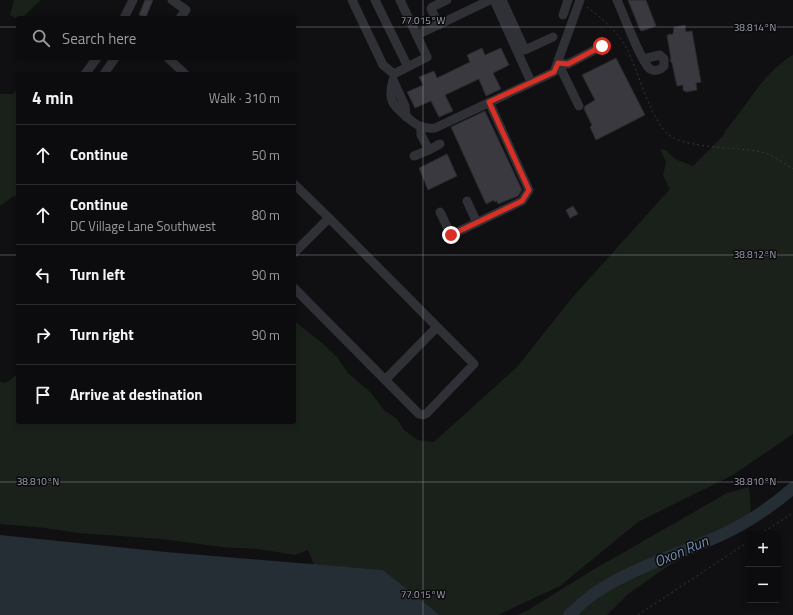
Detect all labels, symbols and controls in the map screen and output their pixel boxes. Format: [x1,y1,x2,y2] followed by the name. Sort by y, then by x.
[401,13,445,28] text: 77.015°W
[16,16,296,60] search box
[734,20,776,35] text: 38.814°N
[30,27,52,49] icon: search
[62,27,136,50] text: Search here
[593,37,611,55] route start
[32,85,73,111] text: 4 min
[209,88,280,108] text: Walk · 310 m
[70,143,128,166] text: Continue
[32,144,54,166] icon: ahead
[252,145,280,165] text: 50 m
[70,193,128,216] text: Continue
[32,204,54,226] icon: ahead
[252,205,280,225] text: 80 m
[70,216,216,236] text: DC Village Lane Southwest
[442,226,460,244] route end
[734,247,776,262] text: 38.812°N
[70,263,125,286] text: Turn left
[32,264,54,286] icon: left
[252,265,280,285] text: 90 m
[70,323,134,346] text: Turn right
[32,324,54,346] icon: right
[252,325,280,345] text: 90 m
[70,383,203,406] text: Arrive at destination
[32,384,54,406] icon: arrive
[17,474,59,489] text: 38.810°N
[734,474,776,489] text: 38.810°N
[650,529,712,573] water label: Oxon Run
[745,531,781,603] map controls
[745,531,781,567] button: +
[745,567,781,603] button: −
[401,587,445,602] text: 77.015°W

